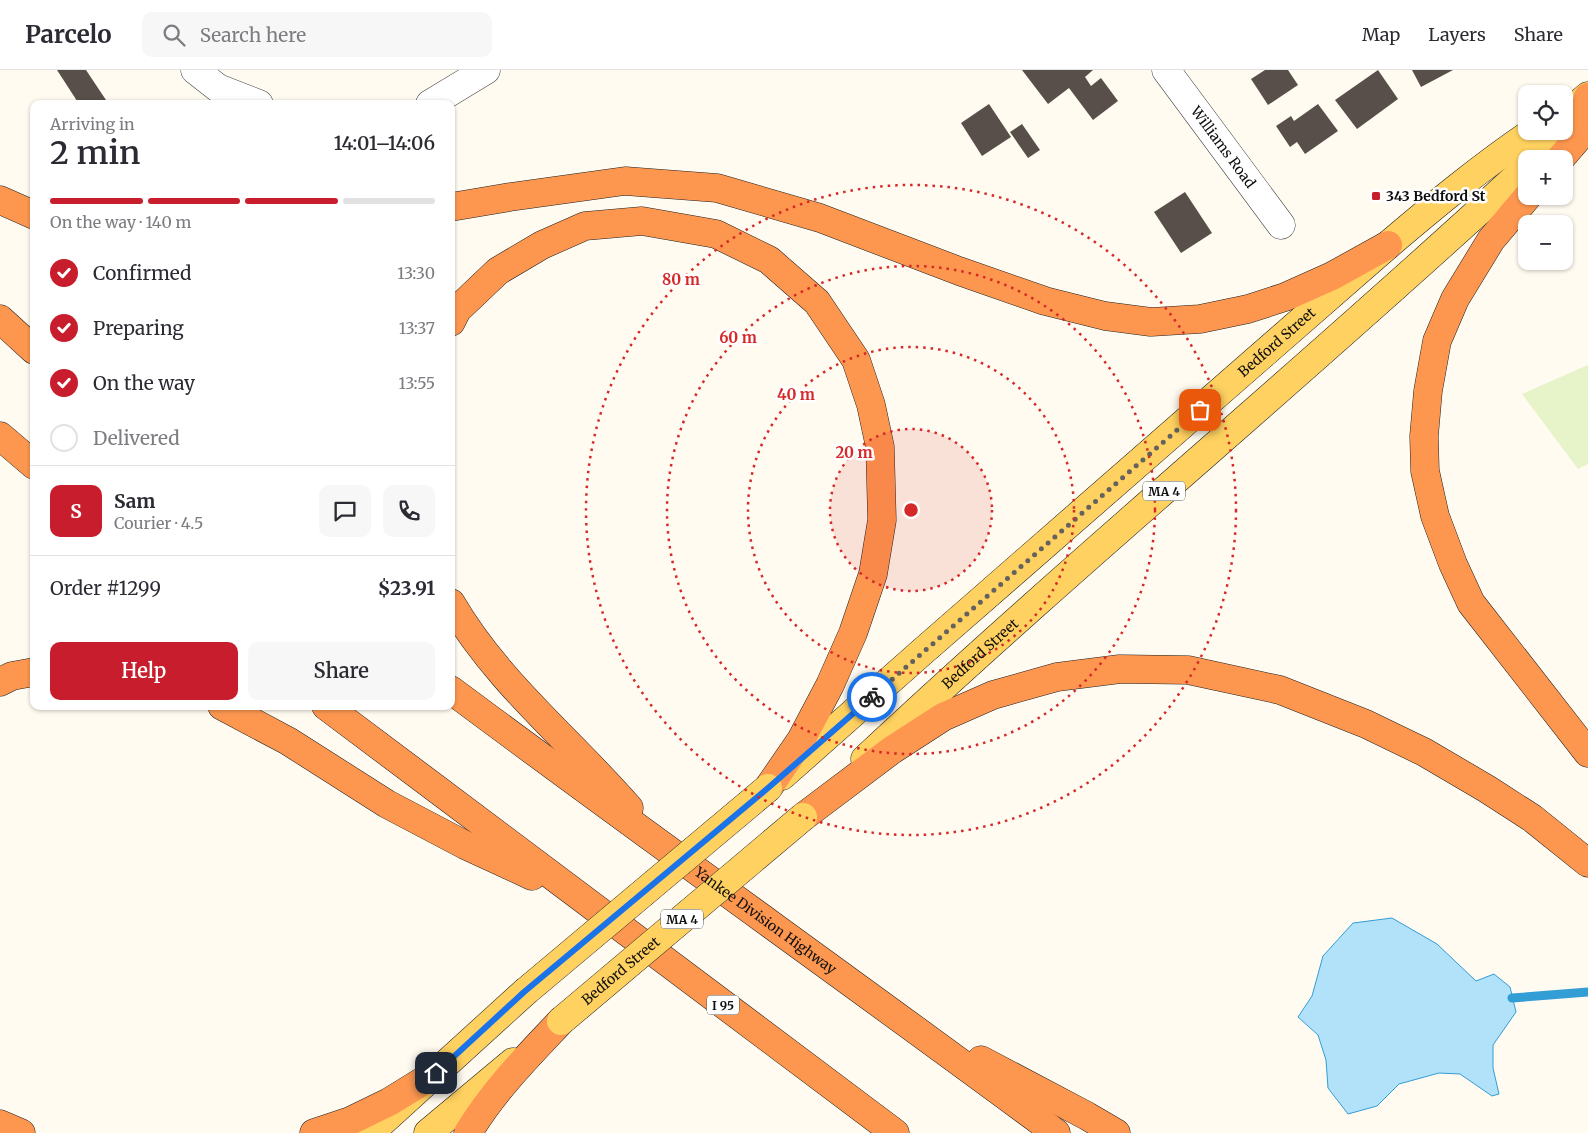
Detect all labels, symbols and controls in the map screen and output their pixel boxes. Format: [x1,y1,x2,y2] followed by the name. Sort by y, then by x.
[142,12,492,57] search box
[25,19,112,50] text: Parcelo
[160,21,188,49] icon: search
[200,23,306,47] text: Search here
[1362,23,1400,46] text: Map
[1428,23,1486,46] text: Layers
[1514,23,1563,46] text: Share
[1518,85,1573,270] map controls
[1518,85,1573,140] button: locate
[1186,102,1260,192] street label: Williams Road
[50,114,135,134] text: Arriving in
[334,131,435,155] text: 14:01–14:06
[50,133,140,173] text: 2 min
[1518,150,1573,205] button: +
[1386,187,1486,205] place label: 343 Bedford St
[1370,190,1382,202] marker: 343 Bedford St
[50,212,191,232] text: On the way · 140 m
[1518,215,1573,270] button: −
[50,259,78,287] icon: check
[93,261,191,285] text: Confirmed
[397,263,435,283] text: 13:30
[662,270,700,289] text: 80 m
[1234,303,1319,381] street label: Bedford Street
[50,314,78,342] icon: check
[93,316,184,340] text: Preparing
[399,318,435,338] text: 13:37
[719,328,757,347] text: 60 m
[50,369,78,397] icon: check
[93,371,195,395] text: On the way
[398,373,435,393] text: 13:55
[777,385,815,404] text: 40 m
[1179,389,1221,431] pin
[1186,396,1214,424] icon: bag
[93,426,180,450] text: Delivered
[835,443,873,462] text: 20 m
[1143,482,1185,501] road number: MA 4
[319,485,371,537] button: chat
[383,485,435,537] button: phone
[114,489,155,513] text: Sam
[70,499,82,523] text: S
[902,501,920,519] centre of rings
[114,513,203,533] text: Courier · 4.5
[50,576,161,600] text: Order #1299
[378,576,435,600] text: $23.91
[938,614,1022,693] street label: Bedford Street
[50,642,238,700] button: Help
[248,642,435,700] button: Share
[847,672,897,722] courier
[858,683,886,711] icon: bike
[690,862,841,979] street label: Yankee Division Highway
[661,910,703,929] road number: MA 4
[578,932,664,1009] street label: Bedford Street
[707,996,739,1014] road number: I 95
[415,1052,457,1094] pin
[422,1059,450,1087] icon: home

